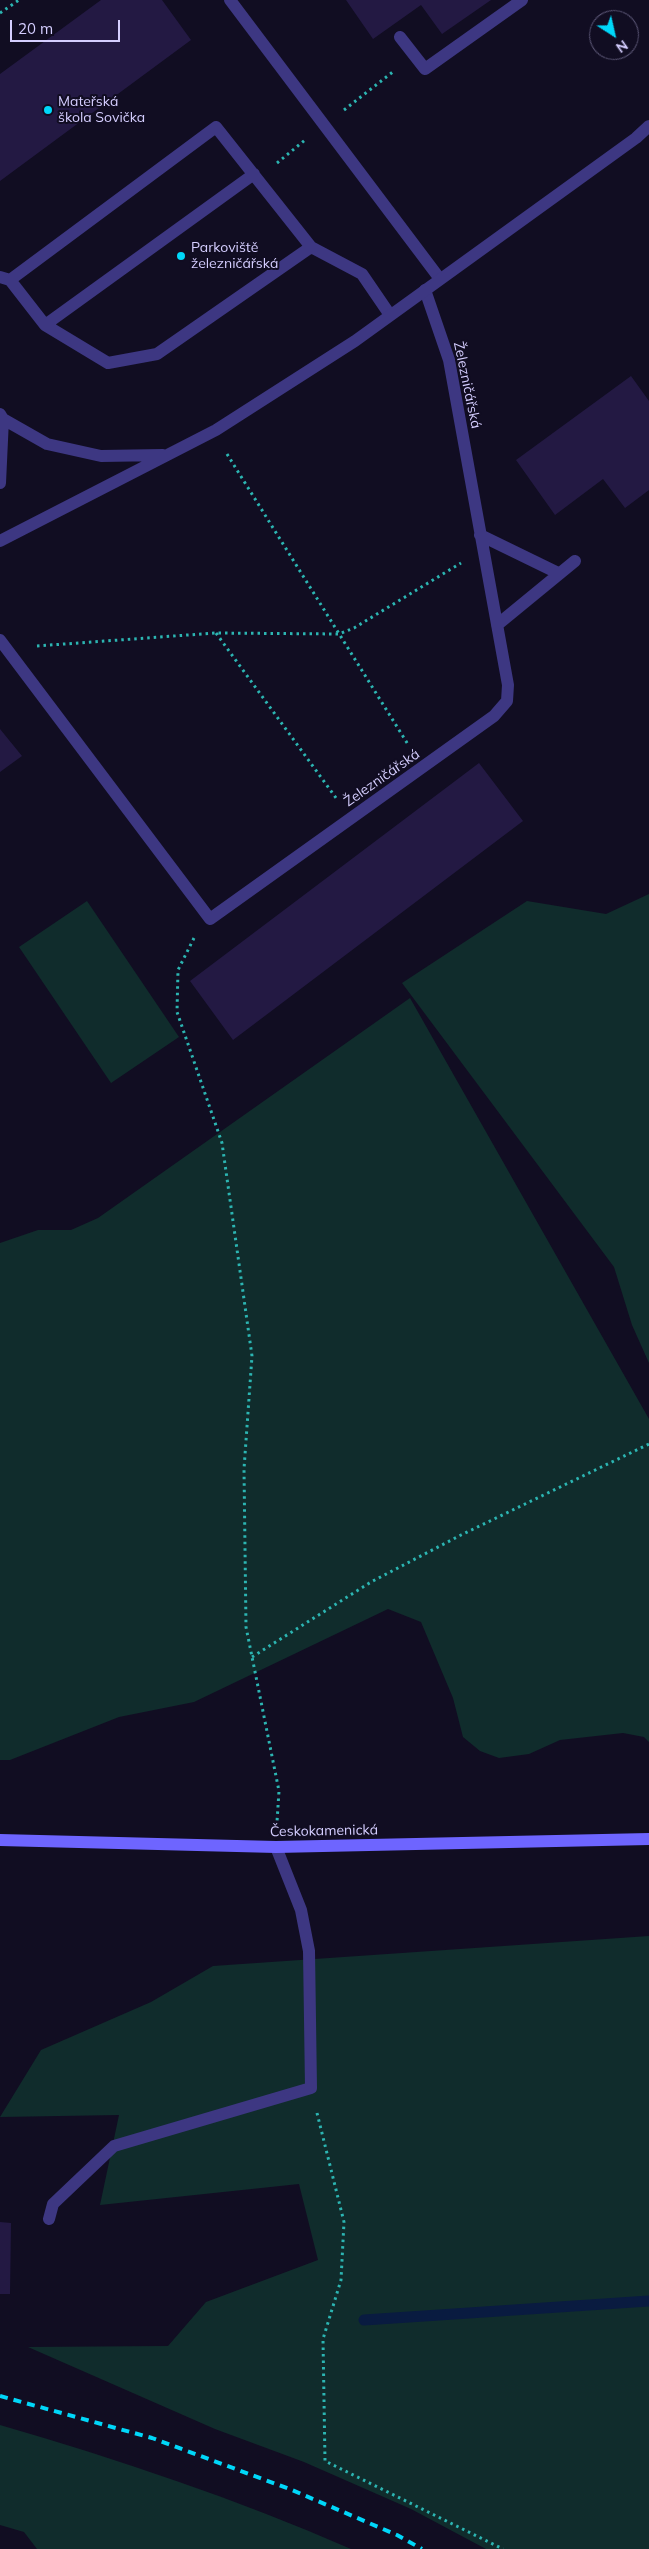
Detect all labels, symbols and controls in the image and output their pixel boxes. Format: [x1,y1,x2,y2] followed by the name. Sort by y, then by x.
[12,10,122,42] scale bar
[589,10,639,60] north arrow
[18,19,53,38] text: 20 m
[613,36,632,57] text: N
[58,94,145,126] place label: Mateřská škola Sovička
[42,104,54,116] marker: Mateřská škola Sovička
[191,240,278,272] place label: Parkoviště železničářská
[175,250,187,262] marker: Parkoviště železničářská
[450,340,484,430] street label: Železničářská
[341,746,423,810] street label: Železničářská
[270,1822,378,1840] street label: Českokamenická

